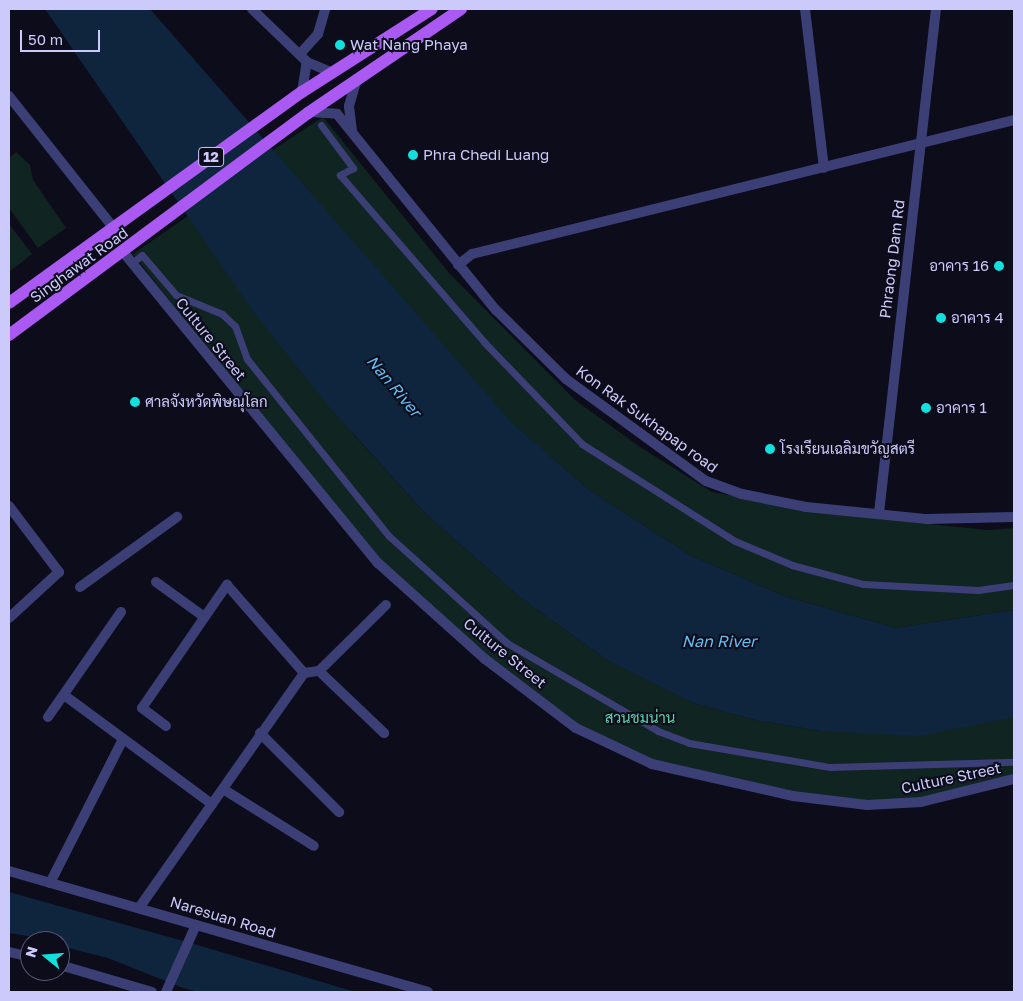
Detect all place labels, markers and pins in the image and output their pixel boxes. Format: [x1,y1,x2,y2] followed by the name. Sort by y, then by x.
[350,36,468,54] place label: Wat Nang Phaya
[334,39,346,51] marker: Wat Nang Phaya
[423,146,549,164] place label: Phra Chedi Luang
[407,149,419,161] marker: Phra Chedi Luang
[929,257,989,275] place label: อาคาร 16
[993,260,1005,272] marker: อาคาร 16
[951,309,1004,327] place label: อาคาร 4
[935,312,947,324] marker: อาคาร 4
[145,393,268,411] place label: ศาลจังหวัดพิษณุโลก
[129,396,141,408] marker: ศาลจังหวัดพิษณุโลก
[936,399,987,417] place label: อาคาร 1
[920,402,932,414] marker: อาคาร 1
[780,440,915,458] place label: โรงเรียนเฉลิมขวัญสตรี
[764,443,776,455] marker: โรงเรียนเฉลิมขวัญสตรี

